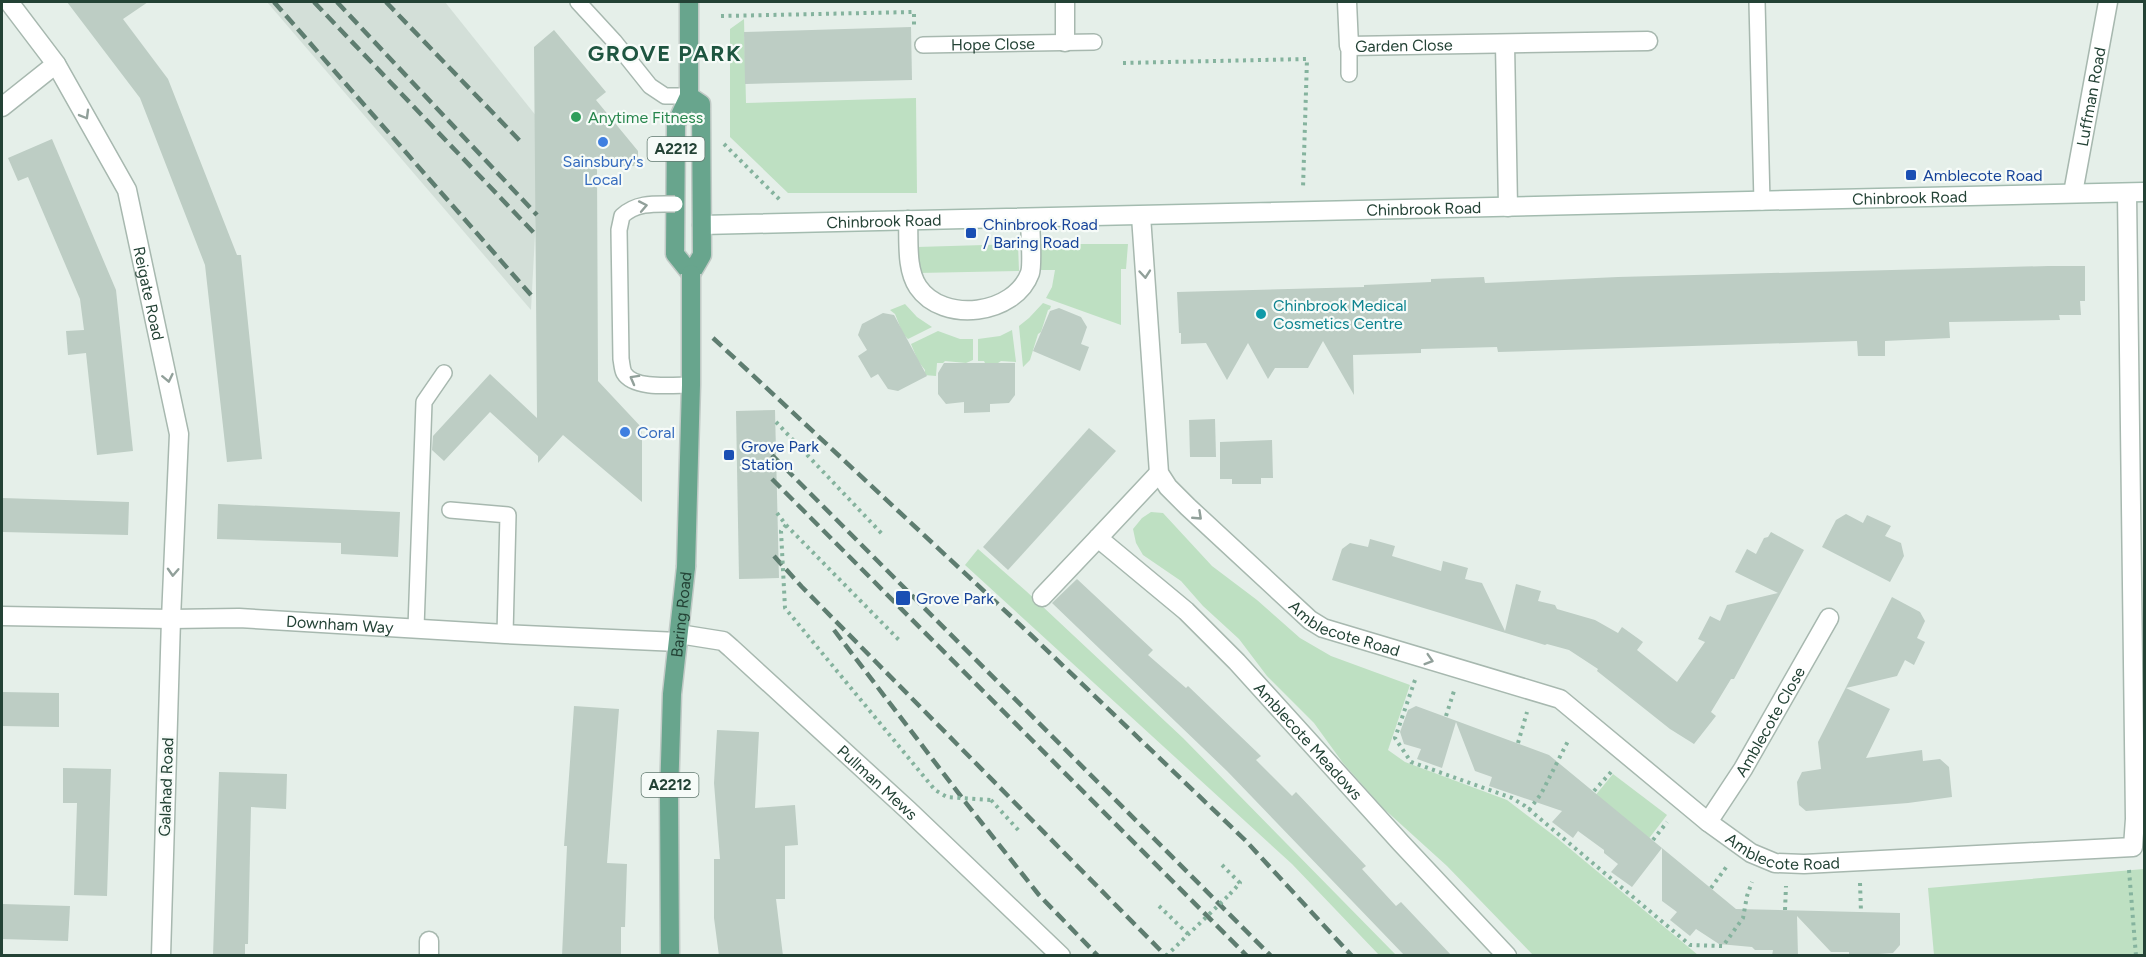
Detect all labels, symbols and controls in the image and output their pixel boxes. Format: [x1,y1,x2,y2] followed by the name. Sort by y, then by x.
[951,34,1035,54] street label: Hope Close
[1355,35,1453,55] street label: Garden Close
[588,40,742,67] district label: GROVE PARK
[2072,45,2109,148] street label: Luffman Road
[588,108,703,127] place label: Anytime Fitness
[78,109,89,119] one-way arrow
[569,110,583,124] marker: Anytime Fitness
[596,135,610,149] marker: Sainsbury's Local
[648,137,704,161] road number: A2212
[563,152,643,189] place label: Sainsbury's Local
[1923,166,2043,185] place label: Amblecote Road
[1904,168,1918,182] marker: Amblecote Road
[1852,187,1967,208] street label: Chinbrook Road
[1366,198,1482,219] street label: Chinbrook Road
[638,200,648,213] one-way arrow
[826,210,942,232] street label: Chinbrook Road
[983,215,1098,252] place label: Chinbrook Road / Baring Road
[964,226,978,240] marker: Chinbrook Road / Baring Road
[130,244,168,342] street label: Reigate Road
[1138,270,1151,279] one-way arrow
[1273,296,1407,333] place label: Chinbrook Medical Cosmetics Centre
[1254,307,1268,321] marker: Chinbrook Medical Cosmetics Centre
[160,373,173,383] one-way arrow
[630,375,640,386] one-way arrow
[637,423,675,442] place label: Coral
[618,425,632,439] marker: Coral
[741,437,819,474] place label: Grove Park Station
[722,448,736,462] marker: Grove Park Station
[1190,509,1201,520] one-way arrow
[167,568,180,577] one-way arrow
[667,571,695,658] street label: Baring Road
[894,589,912,607] marker: Grove Park
[916,589,994,608] place label: Grove Park
[1285,596,1402,660] street label: Amblecote Road
[286,611,395,637] street label: Downham Way
[1423,653,1434,665] one-way arrow
[1731,663,1809,780] street label: Amblecote Close
[1250,678,1366,803] street label: Amblecote Meadows
[155,737,177,837] street label: Galahad Road
[834,741,922,824] street label: Pullman Mews
[642,773,698,797] road number: A2212
[1722,828,1840,874] street label: Amblecote Road

